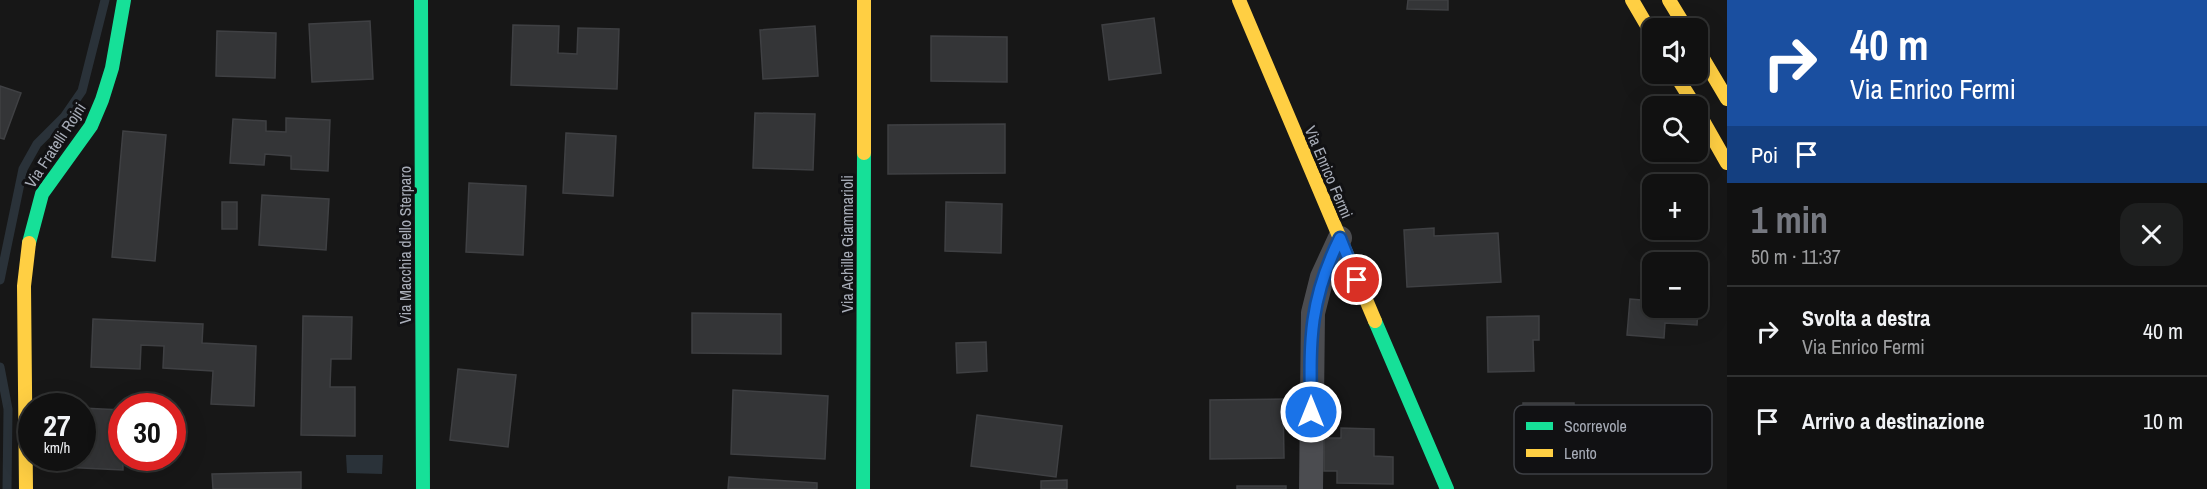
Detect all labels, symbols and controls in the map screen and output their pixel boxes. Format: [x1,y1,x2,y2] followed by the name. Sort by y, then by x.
[1850,17,1929,73] text: 40 m
[1642,18,1708,318] map controls
[1642,18,1708,84] button: sound
[1751,24,1829,102] icon: right
[1850,71,2016,107] text: Via Enrico Fermi
[1642,96,1708,162] button: search
[19,98,91,192] street label: Via Fratelli Rojni
[1300,122,1358,222] street label: Via Enrico Fermi
[1790,138,1823,171] icon: arrive
[1751,140,1778,170] text: Poi
[394,166,416,324] street label: Via Macchia dello Sterparo
[1642,174,1708,240] button: +
[836,175,858,313] street label: Via Achille Giammarioli
[1751,196,1828,244] text: 1 min
[2120,203,2183,266] button: close
[1751,243,1841,270] text: 50 m · 11:37
[1642,252,1708,318] button: −
[1331,254,1382,305] pin
[1340,263,1373,296] icon: arrive
[1802,303,1930,333] text: Svolta a destra
[1751,315,1784,348] icon: right
[2143,316,2183,346] text: 40 m
[1802,333,1925,360] text: Via Enrico Fermi
[1279,380,1343,444] position arrow
[108,393,186,471] speed limit sign: 30
[43,405,71,445] text: 27
[1514,405,1712,474] legend
[1751,405,1784,438] icon: arrive
[1802,406,1984,436] text: Arrivo a destinazione
[2143,406,2183,436] text: 10 m
[1564,415,1627,437] text: Scorrevole
[44,437,70,458] text: km/h
[1564,442,1597,464] text: Lento

